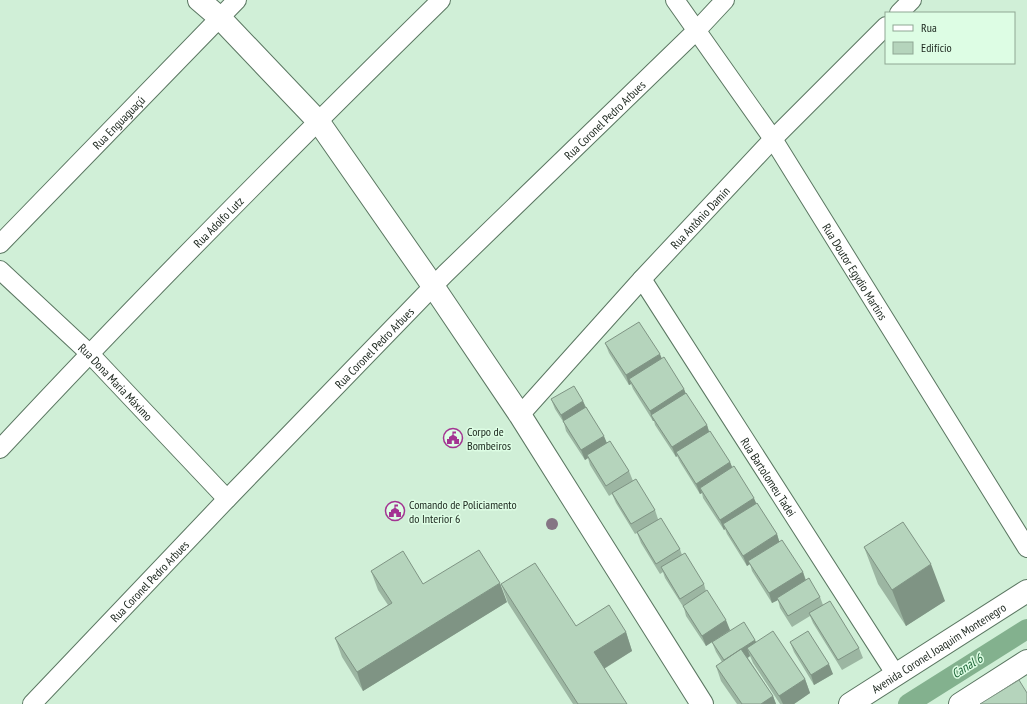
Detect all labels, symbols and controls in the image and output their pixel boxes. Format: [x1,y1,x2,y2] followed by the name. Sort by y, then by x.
[885,12,1015,64] legend
[921,20,937,35] text: Rua
[921,40,952,55] text: Edifício
[561,77,648,162] street label: Rua Coronel Pedro Arbues
[89,92,148,152] street label: Rua Enguaguaçú
[667,183,732,252] street label: Rua Antônio Damin
[190,193,246,250] street label: Rua Adolfo Lutz
[820,220,891,323] street label: Rua Doutor Egydio Martins
[331,304,417,391] street label: Rua Coronel Pedro Arbues
[76,340,156,424] street label: Rua Dona Maria Máximo
[467,424,511,453] place label: Corpo de Bombeiros
[442,427,464,449] public building icon: Corpo de Bombeiros
[738,434,800,519] street label: Rua Bartolomeu Tadei
[409,497,517,526] place label: Comando de Policiamento do Interior 6
[384,500,406,522] public building icon: Comando de Policiamento do Interior 6
[107,537,192,625] street label: Rua Coronel Pedro Arbues
[869,599,1008,696] street label: Avenida Coronel Joaquim Montenegro
[948,649,987,682] water label: Canal 6

